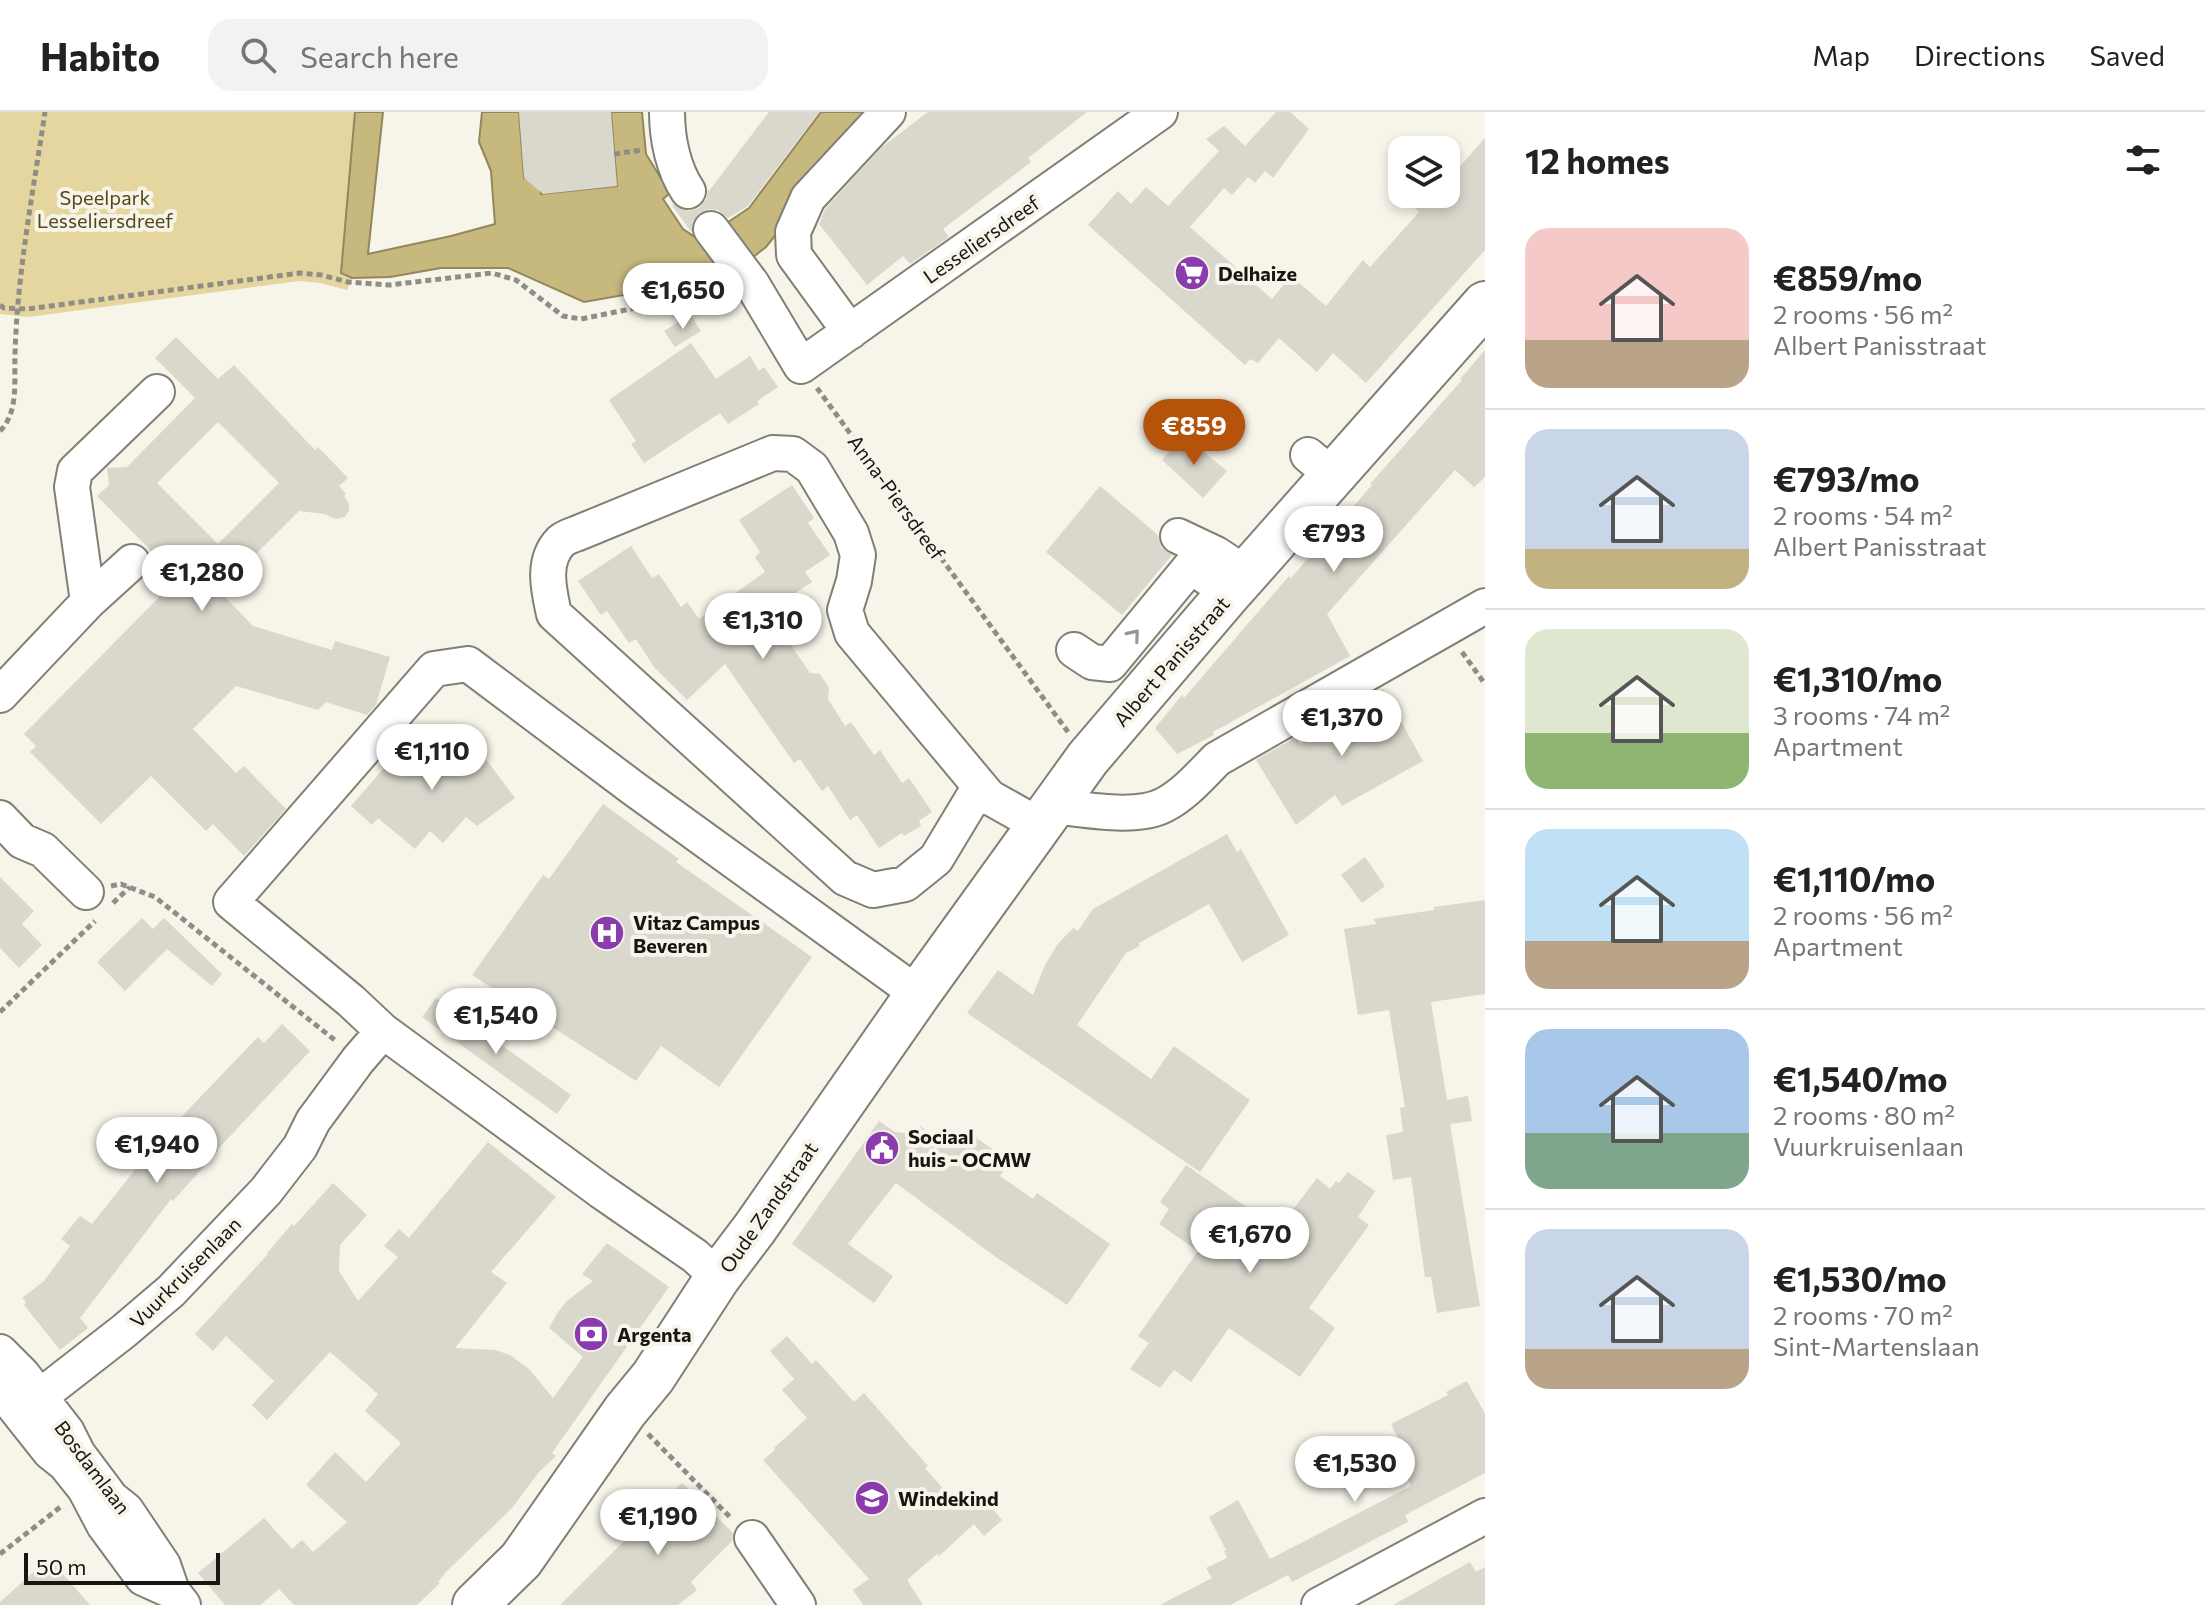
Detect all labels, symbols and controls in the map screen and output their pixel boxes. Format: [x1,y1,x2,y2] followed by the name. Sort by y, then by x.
[208,19,768,91] search box
[40,32,160,79] text: Habito
[236,33,280,77] icon: search
[300,37,459,74] text: Search here
[1812,38,1870,72] text: Map
[1914,38,2045,72] text: Directions
[2089,38,2165,72] text: Saved
[1388,136,1460,208] map controls
[1388,136,1460,208] button: layers
[2121,138,2165,182] icon: filters
[1525,139,1670,181] text: 12 homes
[37,185,173,232] park label: Speelpark Lesseliersdreef
[918,190,1044,288] street label: Lesseliersdreef
[1173,254,1211,292] supermarket icon: Delhaize
[1773,256,1922,298] text: €859/mo
[1589,260,1685,356] icon: home
[1218,261,1297,285] place label: Delhaize
[618,263,748,331] pin: €1,650
[641,273,725,304] text: €1,650
[1773,298,1953,329] text: 2 rooms · 56 m²
[1773,329,1986,360] text: Albert Panisstraat
[1147,399,1241,467] pin: €859
[1161,409,1227,440] text: €859
[844,430,950,564] street label: Anna-Piersdreef
[1773,457,1920,499] text: €793/mo
[1589,461,1685,557] icon: home
[1773,499,1953,530] text: 2 rooms · 54 m²
[1287,506,1381,574] pin: €793
[1302,516,1366,547] text: €793
[1773,530,1986,561] text: Albert Panisstraat
[137,545,267,613] pin: €1,280
[160,555,244,586] text: €1,280
[1108,591,1234,731] street label: Albert Panisstraat
[698,593,828,661] pin: €1,310
[723,603,803,634] text: €1,310
[1124,630,1139,644] one-way arrow
[1773,657,1942,699] text: €1,310/mo
[1589,661,1685,757] icon: home
[1277,690,1407,758] pin: €1,370
[1773,699,1950,730] text: 3 rooms · 74 m²
[1301,700,1383,731] text: €1,370
[367,724,497,792] pin: €1,110
[1773,730,1903,761] text: Apartment
[394,734,470,765] text: €1,110
[1773,857,1935,899] text: €1,110/mo
[1589,861,1685,957] icon: home
[1773,899,1953,930] text: 2 rooms · 56 m²
[633,910,760,957] place label: Vitaz Campus Beveren
[588,914,626,952] hospital icon: Vitaz Campus Beveren
[1773,930,1903,961] text: Apartment
[431,988,561,1056] pin: €1,540
[454,998,538,1029] text: €1,540
[1773,1057,1948,1099] text: €1,540/mo
[1589,1061,1685,1157] icon: home
[1773,1099,1955,1130] text: 2 rooms · 80 m²
[92,1117,222,1185] pin: €1,940
[908,1124,1031,1171] place label: Sociaal huis - OCMW
[114,1127,200,1158] text: €1,940
[863,1129,901,1167] public building icon: Sociaal huis - OCMW
[1773,1130,1964,1161] text: Vuurkruisenlaan
[714,1137,822,1277] street label: Oude Zandstraat
[1185,1207,1315,1275] pin: €1,670
[125,1212,245,1332] street label: Vuurkruisenlaan
[1208,1217,1292,1248] text: €1,670
[1773,1257,1947,1299] text: €1,530/mo
[1589,1261,1685,1357] icon: home
[1773,1299,1953,1330] text: 2 rooms · 70 m²
[572,1315,610,1353] bank icon: Argenta
[617,1322,692,1346] place label: Argenta
[1773,1330,1980,1361] text: Sint-Martenslaan
[50,1416,136,1518] street label: Bosdamlaan
[1290,1436,1420,1504] pin: €1,530
[1313,1446,1397,1477] text: €1,530
[853,1479,891,1517] school or university icon: Windekind
[898,1486,999,1510] place label: Windekind
[593,1489,723,1557] pin: €1,190
[618,1499,698,1530] text: €1,190
[24,1549,220,1585] scale bar
[36,1553,86,1580] text: 50 m

